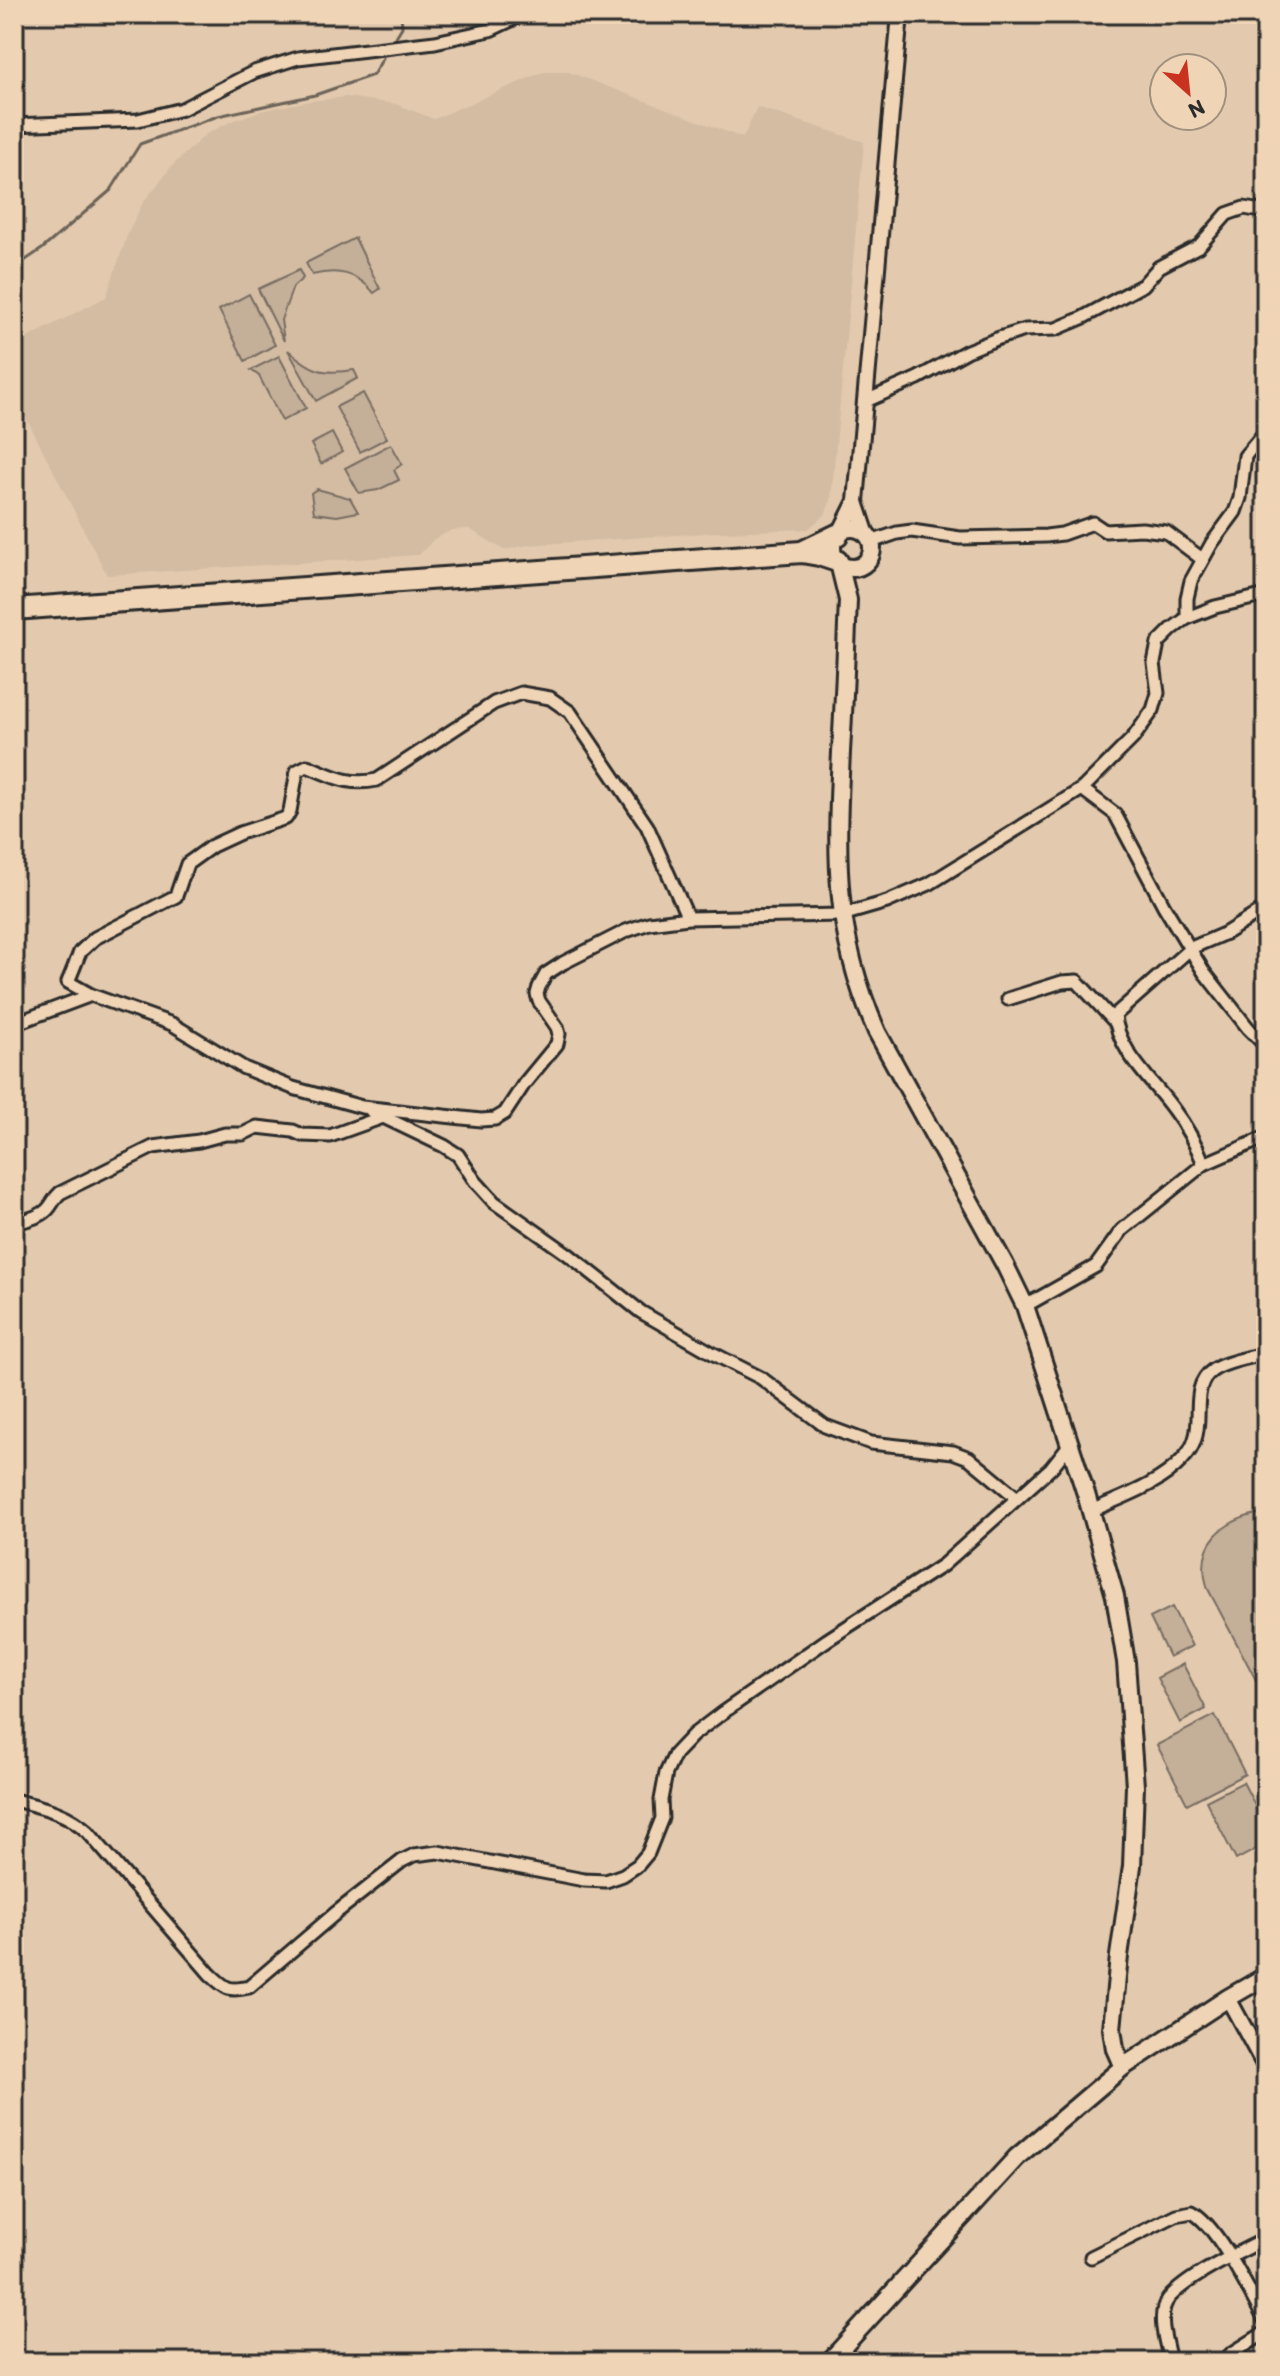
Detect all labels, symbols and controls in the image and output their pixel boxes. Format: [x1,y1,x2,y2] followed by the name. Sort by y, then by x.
[1148,52,1228,132] north arrow
[1184,94,1210,125] text: N

